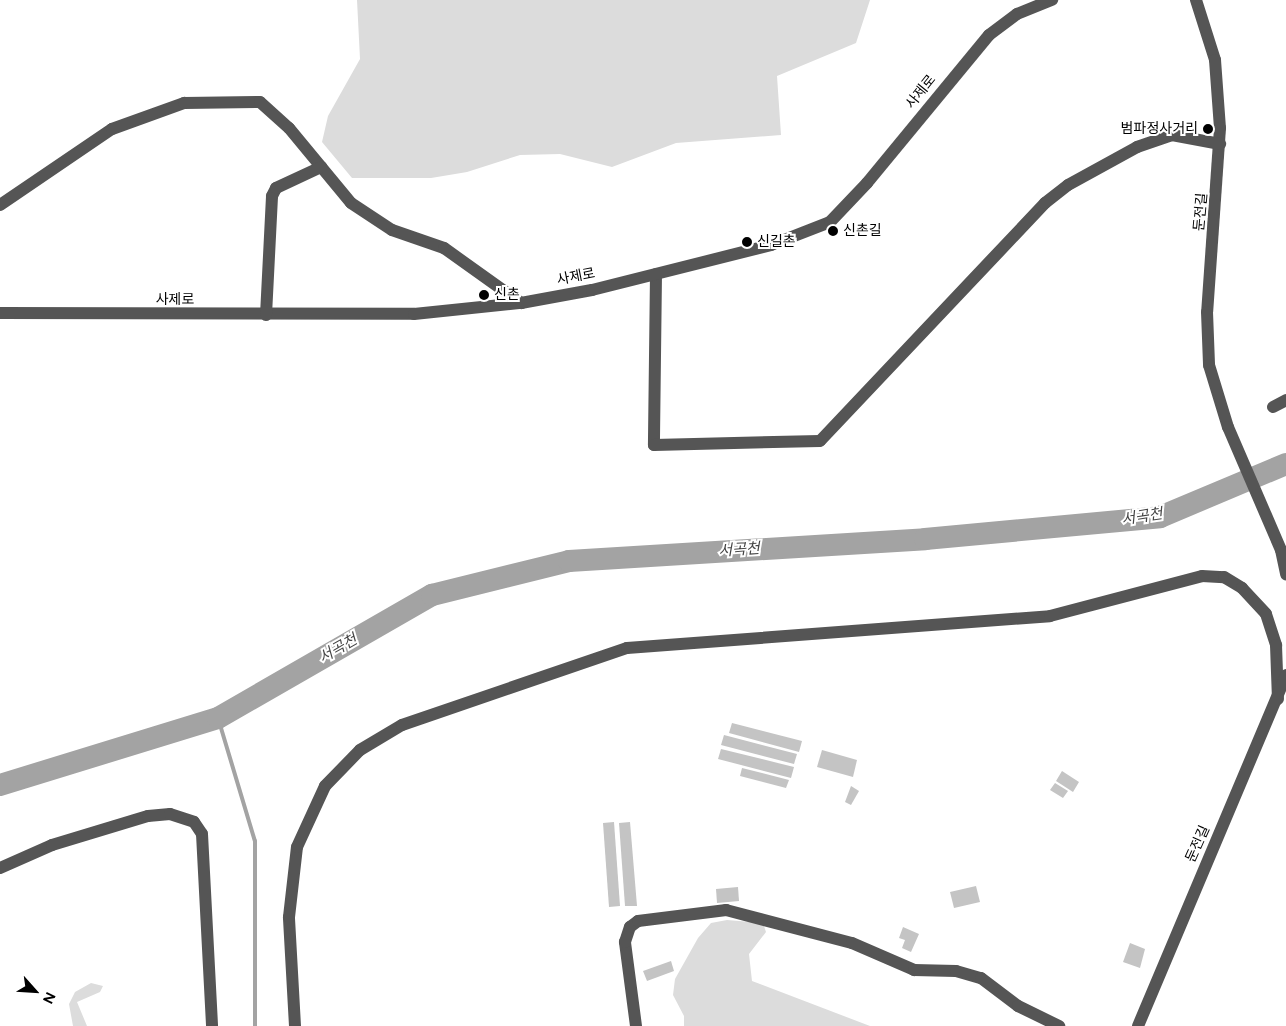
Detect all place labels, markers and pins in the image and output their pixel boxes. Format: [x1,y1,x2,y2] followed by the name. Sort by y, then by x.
[1121,121,1198,137] place label: 범파정사거리
[1202,123,1214,135] marker: 범파정사거리
[843,223,882,239] place label: 신촌길
[827,225,839,237] marker: 신촌길
[757,234,796,250] place label: 신길촌
[741,236,753,248] marker: 신길촌
[494,287,520,303] place label: 신촌
[478,289,490,301] marker: 신촌

